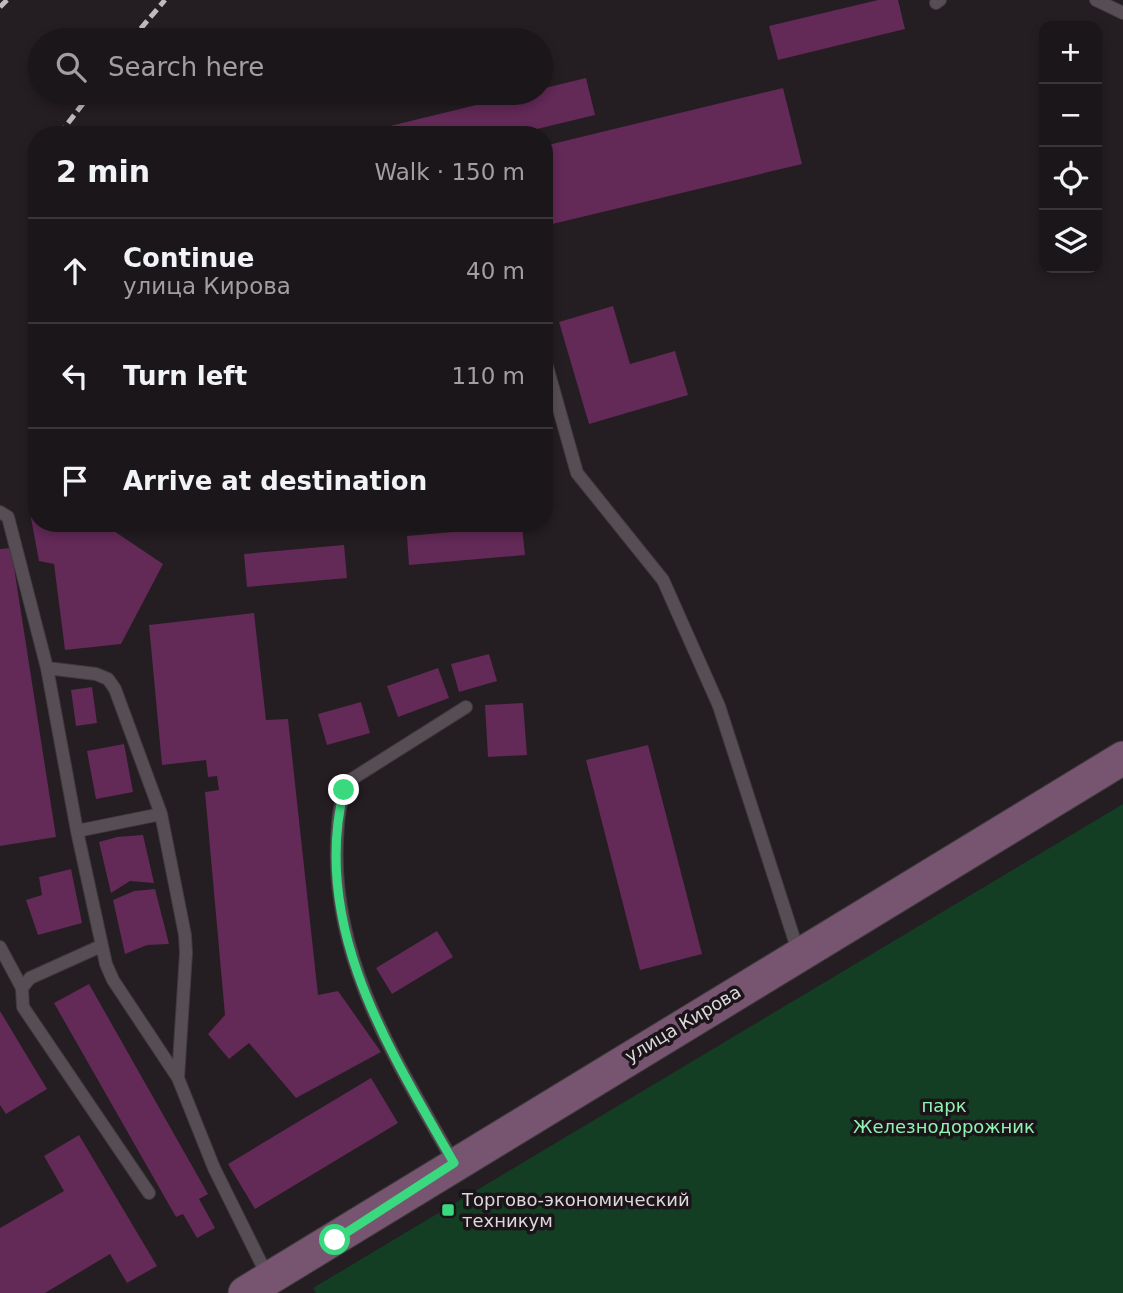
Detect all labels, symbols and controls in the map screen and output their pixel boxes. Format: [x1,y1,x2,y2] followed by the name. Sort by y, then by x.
[1039,21,1102,273] map controls
[1039,21,1102,84] button: +
[28,28,553,105] search box
[52,48,90,86] icon: search
[108,52,264,82] text: Search here
[1039,84,1102,147] button: −
[1039,147,1102,210] button: locate
[56,154,150,189] text: 2 min
[374,159,525,185] text: Walk · 150 m
[1039,210,1102,273] button: layers
[123,243,254,273] text: Continue
[56,252,94,290] icon: ahead
[466,258,525,284] text: 40 m
[123,273,291,299] text: улица Кирова
[56,357,94,395] icon: left
[123,361,247,391] text: Turn left
[451,363,525,389] text: 110 m
[56,462,94,500] icon: arrive
[123,466,427,496] text: Arrive at destination
[328,774,359,805] route end
[621,981,744,1066] street label: улица Кирова
[853,1095,1035,1137] park label: парк Железнодорожник
[461,1189,690,1231] place label: Торгово-экономический техникум
[440,1202,456,1218] marker: Торгово-экономический техникум
[319,1224,350,1255] route start

